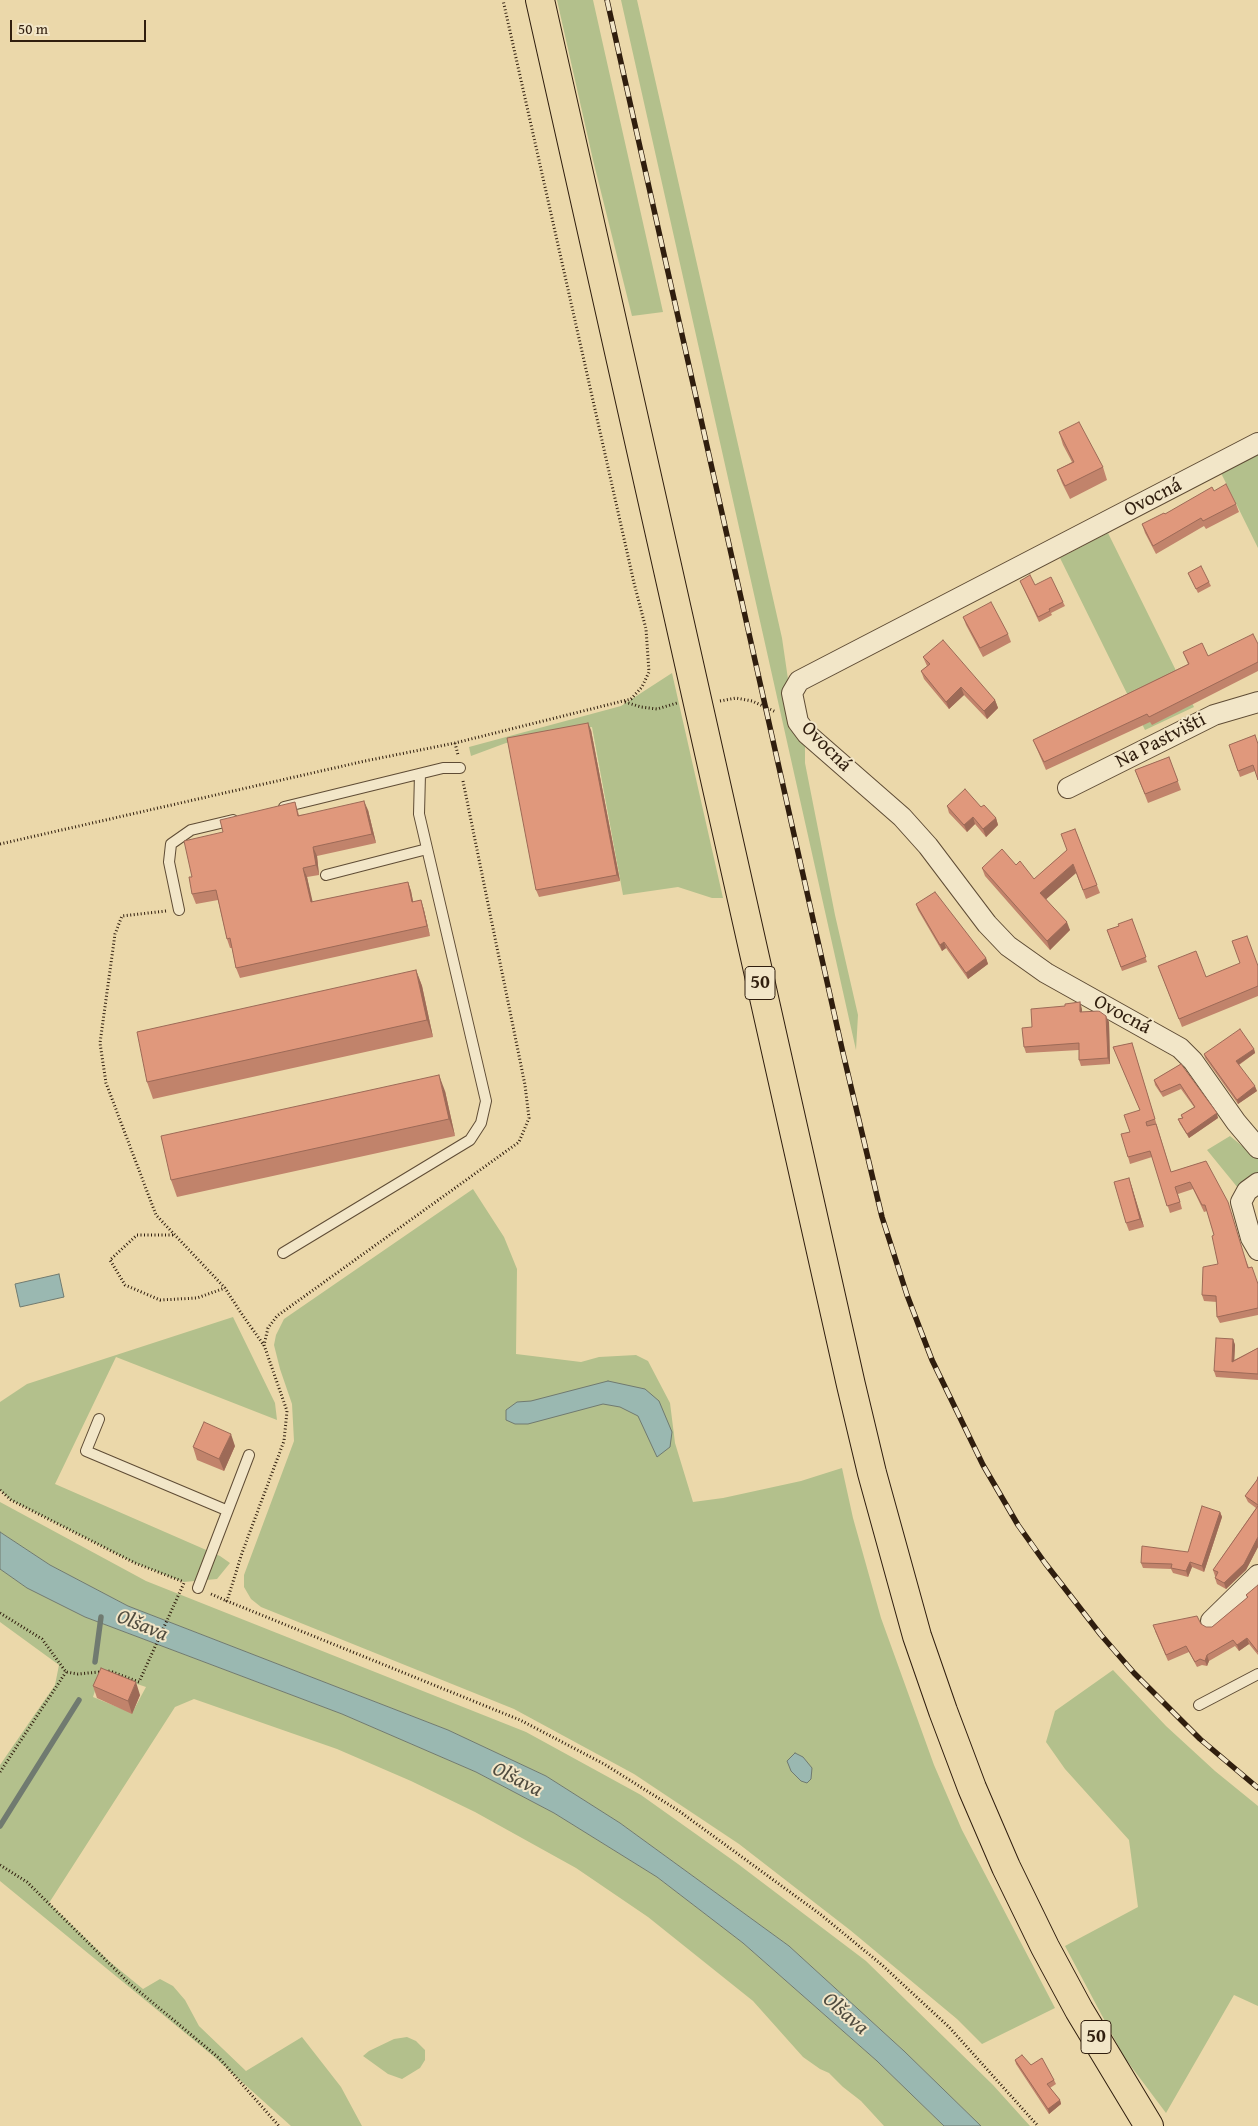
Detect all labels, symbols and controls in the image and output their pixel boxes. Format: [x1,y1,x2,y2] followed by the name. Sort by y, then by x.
[12,10,149,42] scale bar
[18,18,48,39] text: 50 m
[1120,473,1186,523] street label: Ovocná
[1112,708,1210,774] street label: Na Pastvišti
[796,717,856,777] street label: Ovocná
[745,966,775,1000] road number: 50
[1089,990,1155,1040] street label: Ovocná
[113,1604,171,1648] water label: Olšava
[488,1757,546,1803] water label: Olšava
[817,1987,873,2041] water label: Olšava
[1081,2020,1111,2054] road number: 50

